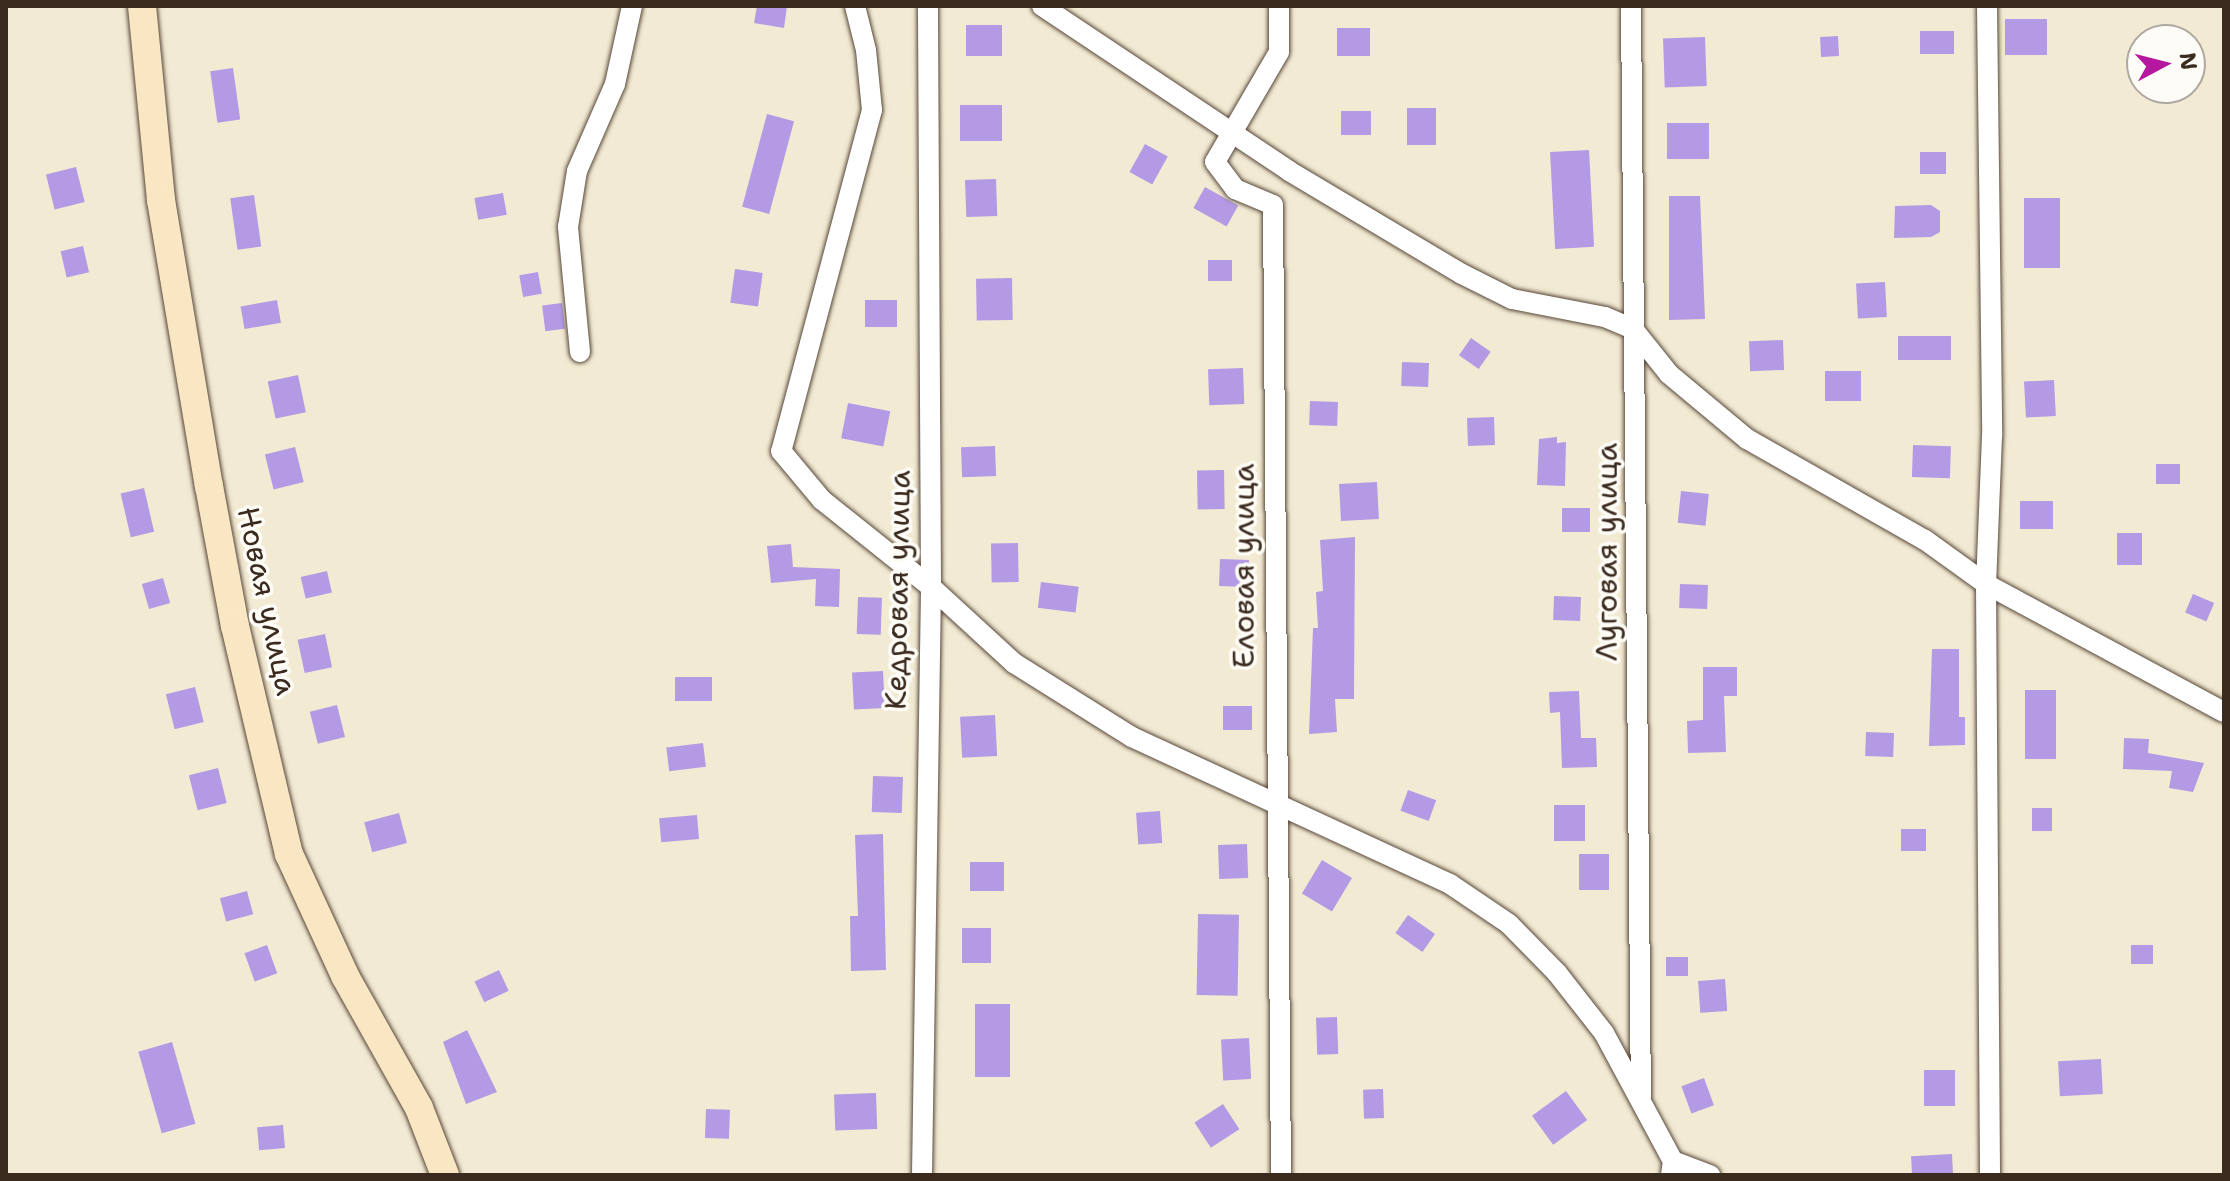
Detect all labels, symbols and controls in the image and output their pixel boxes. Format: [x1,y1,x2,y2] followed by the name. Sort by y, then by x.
[2126,24,2206,104] north arrow
[2173,51,2204,72] text: N
[1589,443,1625,661] street label: Луговая улица
[1226,464,1262,668] street label: Еловая улица
[878,470,918,710] street label: Кедровая улица
[229,504,305,698] street label: Новая улица

